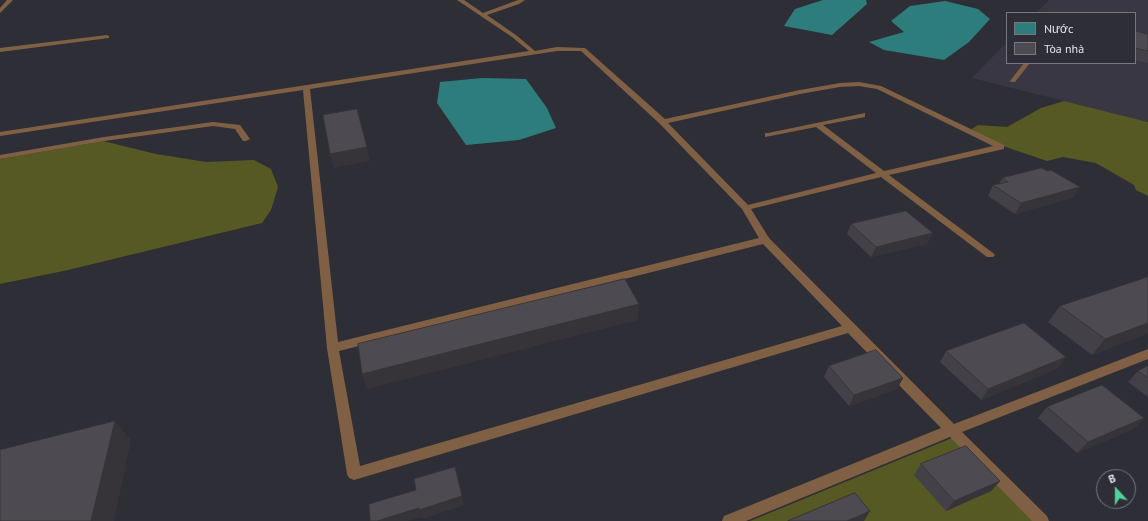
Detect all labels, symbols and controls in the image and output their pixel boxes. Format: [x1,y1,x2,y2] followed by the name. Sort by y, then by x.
[1006,12,1136,64] legend
[1044,21,1073,36] text: Nước
[1044,41,1084,56] text: Tòa nhà
[1096,469,1136,509] north arrow
[1107,471,1118,486] text: B

